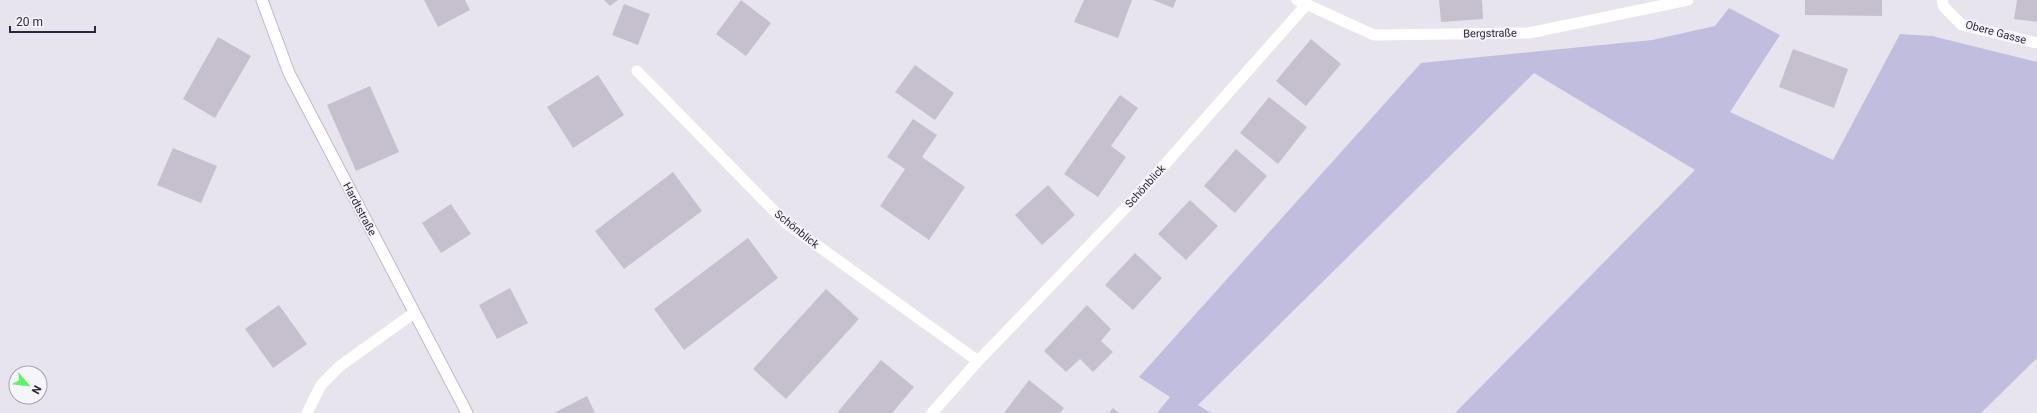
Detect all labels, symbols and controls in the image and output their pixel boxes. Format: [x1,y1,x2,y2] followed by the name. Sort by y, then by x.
[10,8,95,34] scale bar
[16,15,43,29] text: 20 m
[1964,18,2028,47] street label: Obere Gasse
[1463,27,1517,40] street label: Bergstraße
[1123,162,1168,211] street label: Schönblick
[340,180,379,238] street label: Hardtstraße
[772,207,822,252] street label: Schönblick
[8,365,48,405] north arrow
[29,383,44,396] text: N

